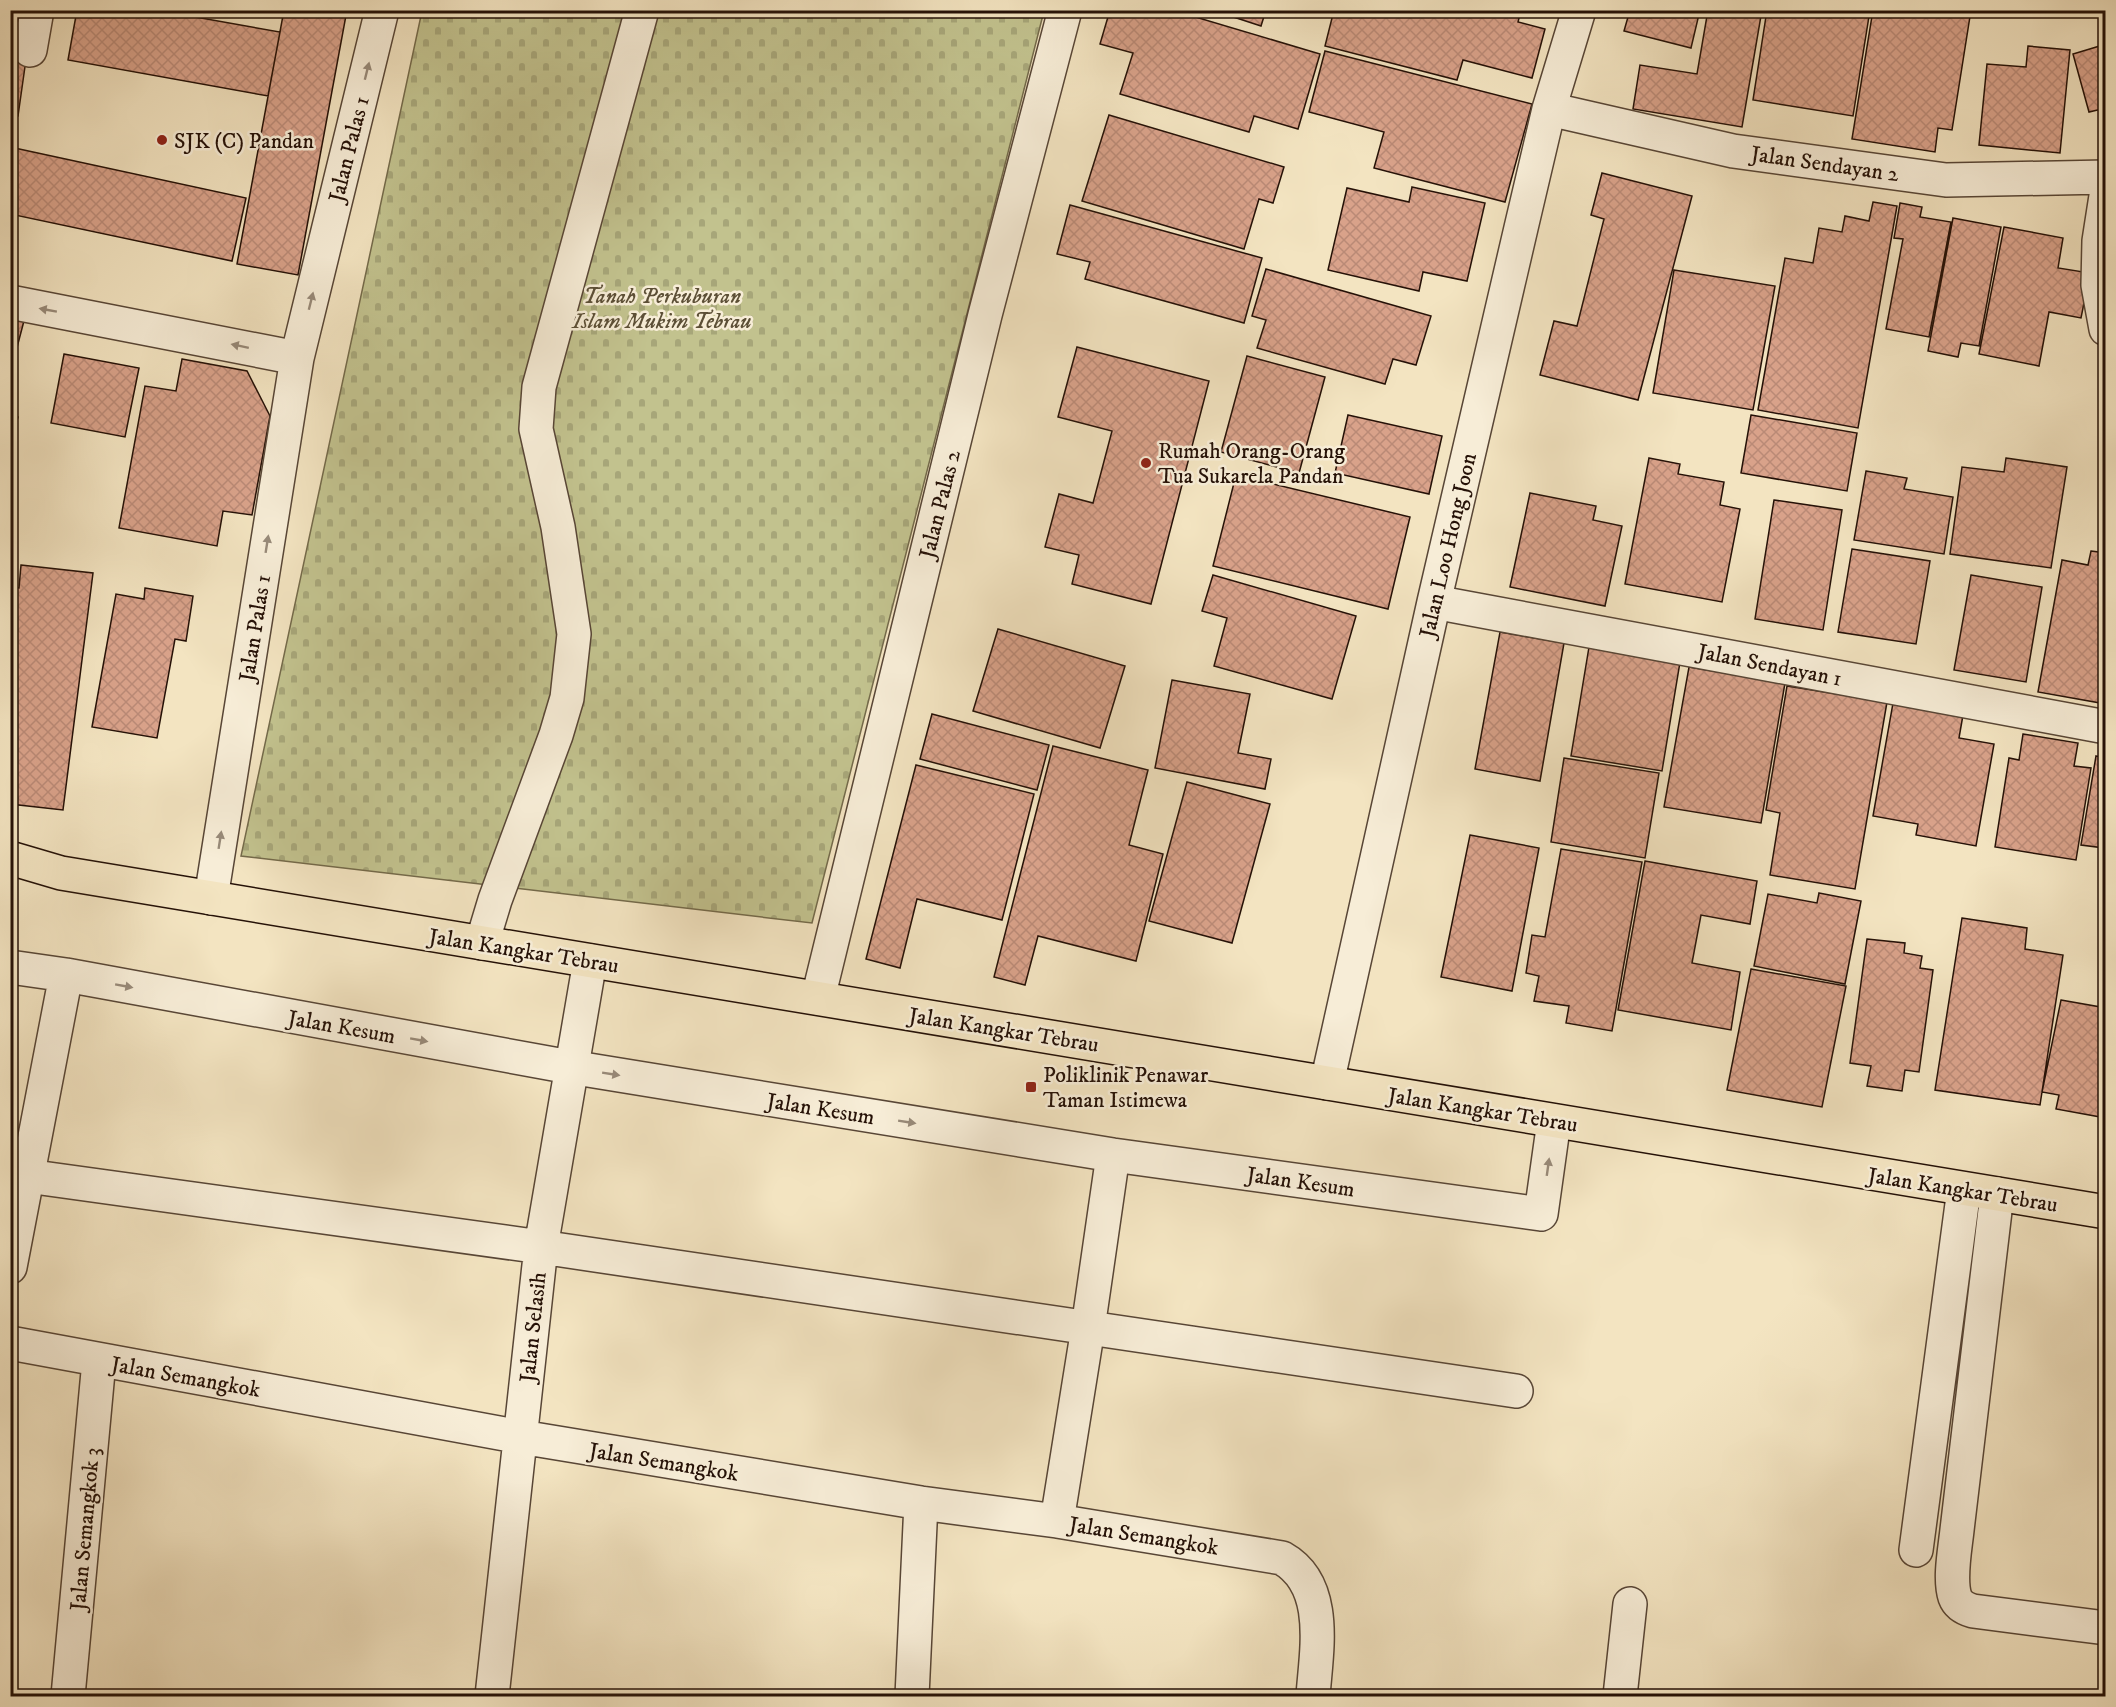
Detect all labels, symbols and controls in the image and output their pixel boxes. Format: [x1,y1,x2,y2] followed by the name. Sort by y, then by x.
[363,61,372,80] one-way arrow
[323,94,376,207] street label: Jalan Palas 1
[174,128,314,155] place label: SJK (C) Pandan
[155,133,169,147] marker: SJK (C) Pandan
[1747,140,1901,188] street label: Jalan Sendayan 2
[570,283,752,335] park label: Tanah Perkuburan Islam Mukim Tebrau
[306,292,316,310] one-way arrow
[38,305,57,314] one-way arrow
[230,341,249,350] one-way arrow
[1158,438,1345,490] place label: Rumah Orang-Orang Tua Sukarela Pandan
[913,447,967,563] street label: Jalan Palas 2
[1414,450,1483,642] street label: Jalan Loo Hong Joon
[1139,456,1153,470] marker: Rumah Orang-Orang Tua Sukarela Pandan
[263,534,272,553] one-way arrow
[233,573,277,686] street label: Jalan Palas 1
[1693,638,1844,693] street label: Jalan Sendayan 1
[216,830,225,849] one-way arrow
[425,923,621,980] street label: Jalan Kangkar Tebrau
[114,982,133,991] one-way arrow
[905,1002,1101,1059] street label: Jalan Kangkar Tebrau
[284,1004,398,1050] street label: Jalan Kesum
[409,1036,428,1045] one-way arrow
[1043,1062,1209,1114] place label: Poliklinik Penawar Taman Istimewa
[601,1070,620,1079] one-way arrow
[1024,1080,1038,1094] marker: Poliklinik Penawar Taman Istimewa
[1384,1082,1580,1139] street label: Jalan Kangkar Tebrau
[763,1087,877,1131] street label: Jalan Kesum
[897,1117,916,1126] one-way arrow
[1543,1158,1552,1177] one-way arrow
[1243,1161,1356,1203] street label: Jalan Kesum
[1864,1162,2060,1219] street label: Jalan Kangkar Tebrau
[514,1270,553,1386] street label: Jalan Selasih
[107,1351,262,1404] street label: Jalan Semangkok
[585,1437,740,1488] street label: Jalan Semangkok
[65,1446,106,1614] street label: Jalan Semangkok 3
[1065,1511,1220,1562] street label: Jalan Semangkok

